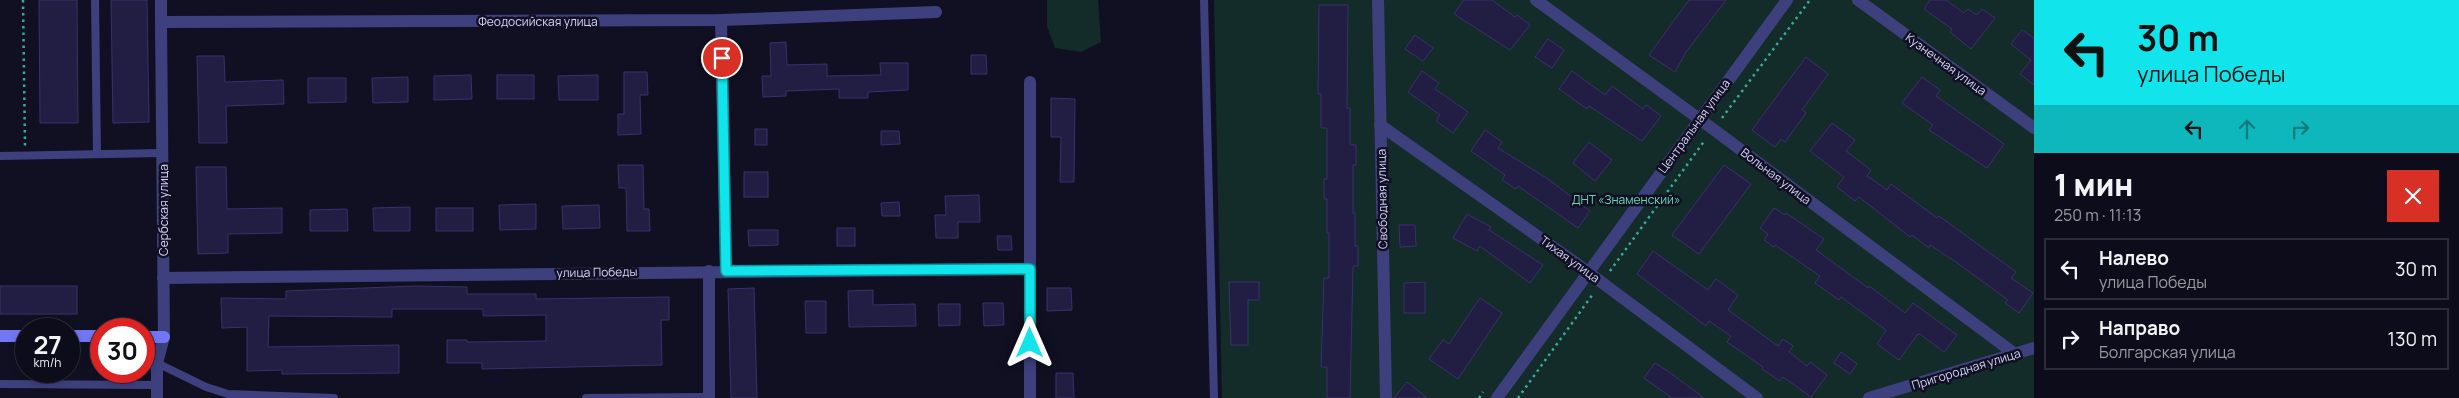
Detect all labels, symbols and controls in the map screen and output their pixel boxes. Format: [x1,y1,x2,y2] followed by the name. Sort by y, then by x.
[478,13,598,30] street label: Феодосийская улица
[2137,14,2219,62] text: 30 m
[2054,20,2119,85] icon: left
[1902,29,1990,99] street label: Кузнечная улица
[701,37,743,79] pin
[708,44,736,72] icon: arrive
[2137,59,2285,89] text: улица Победы
[1654,76,1734,176] street label: Центральная улица
[2180,115,2208,143] icon: left
[2233,115,2261,143] icon: ahead
[2286,115,2314,143] icon: right
[1737,144,1815,208] street label: Вольная улица
[1373,149,1391,249] street label: Свободная улица
[155,164,172,256] street label: Сербская улица
[2054,164,2133,205] text: 1 мин
[2387,170,2439,222] button: close
[1572,191,1680,208] park label: ДНТ «Знаменский»
[2054,204,2141,226] text: 250 m · 11:13
[1537,232,1603,286] street label: Тихая улица
[2099,245,2169,271] text: Налево
[2056,255,2084,283] icon: left
[2395,256,2437,282] text: 30 m
[556,263,638,281] street label: улица Победы
[2099,271,2207,293] text: улица Победы
[2099,315,2180,341] text: Направо
[1003,316,1055,368] position arrow
[90,318,155,383] speed limit sign: 30
[2056,325,2084,353] icon: right
[2388,326,2437,352] text: 130 m
[33,327,62,362] text: 27
[2099,341,2236,363] text: Болгарская улица
[1910,344,2022,394] street label: Пригородная улица
[34,354,61,371] text: km/h

